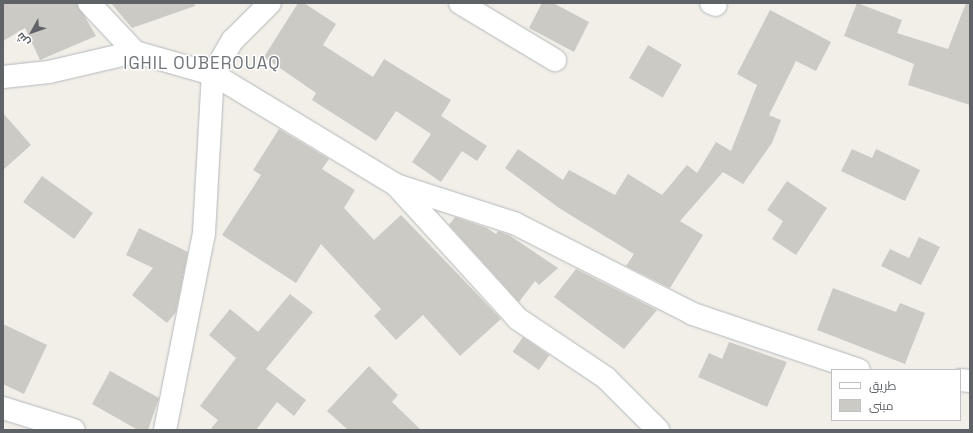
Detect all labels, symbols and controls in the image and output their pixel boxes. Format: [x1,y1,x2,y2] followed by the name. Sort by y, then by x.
[12,12,52,52] north arrow
[13,30,33,50] text: ش
[123,54,281,74] district label: IGHIL OUBEROUAQ
[831,369,961,421] legend
[869,378,896,394] text: طريق
[869,398,894,414] text: مبنى

